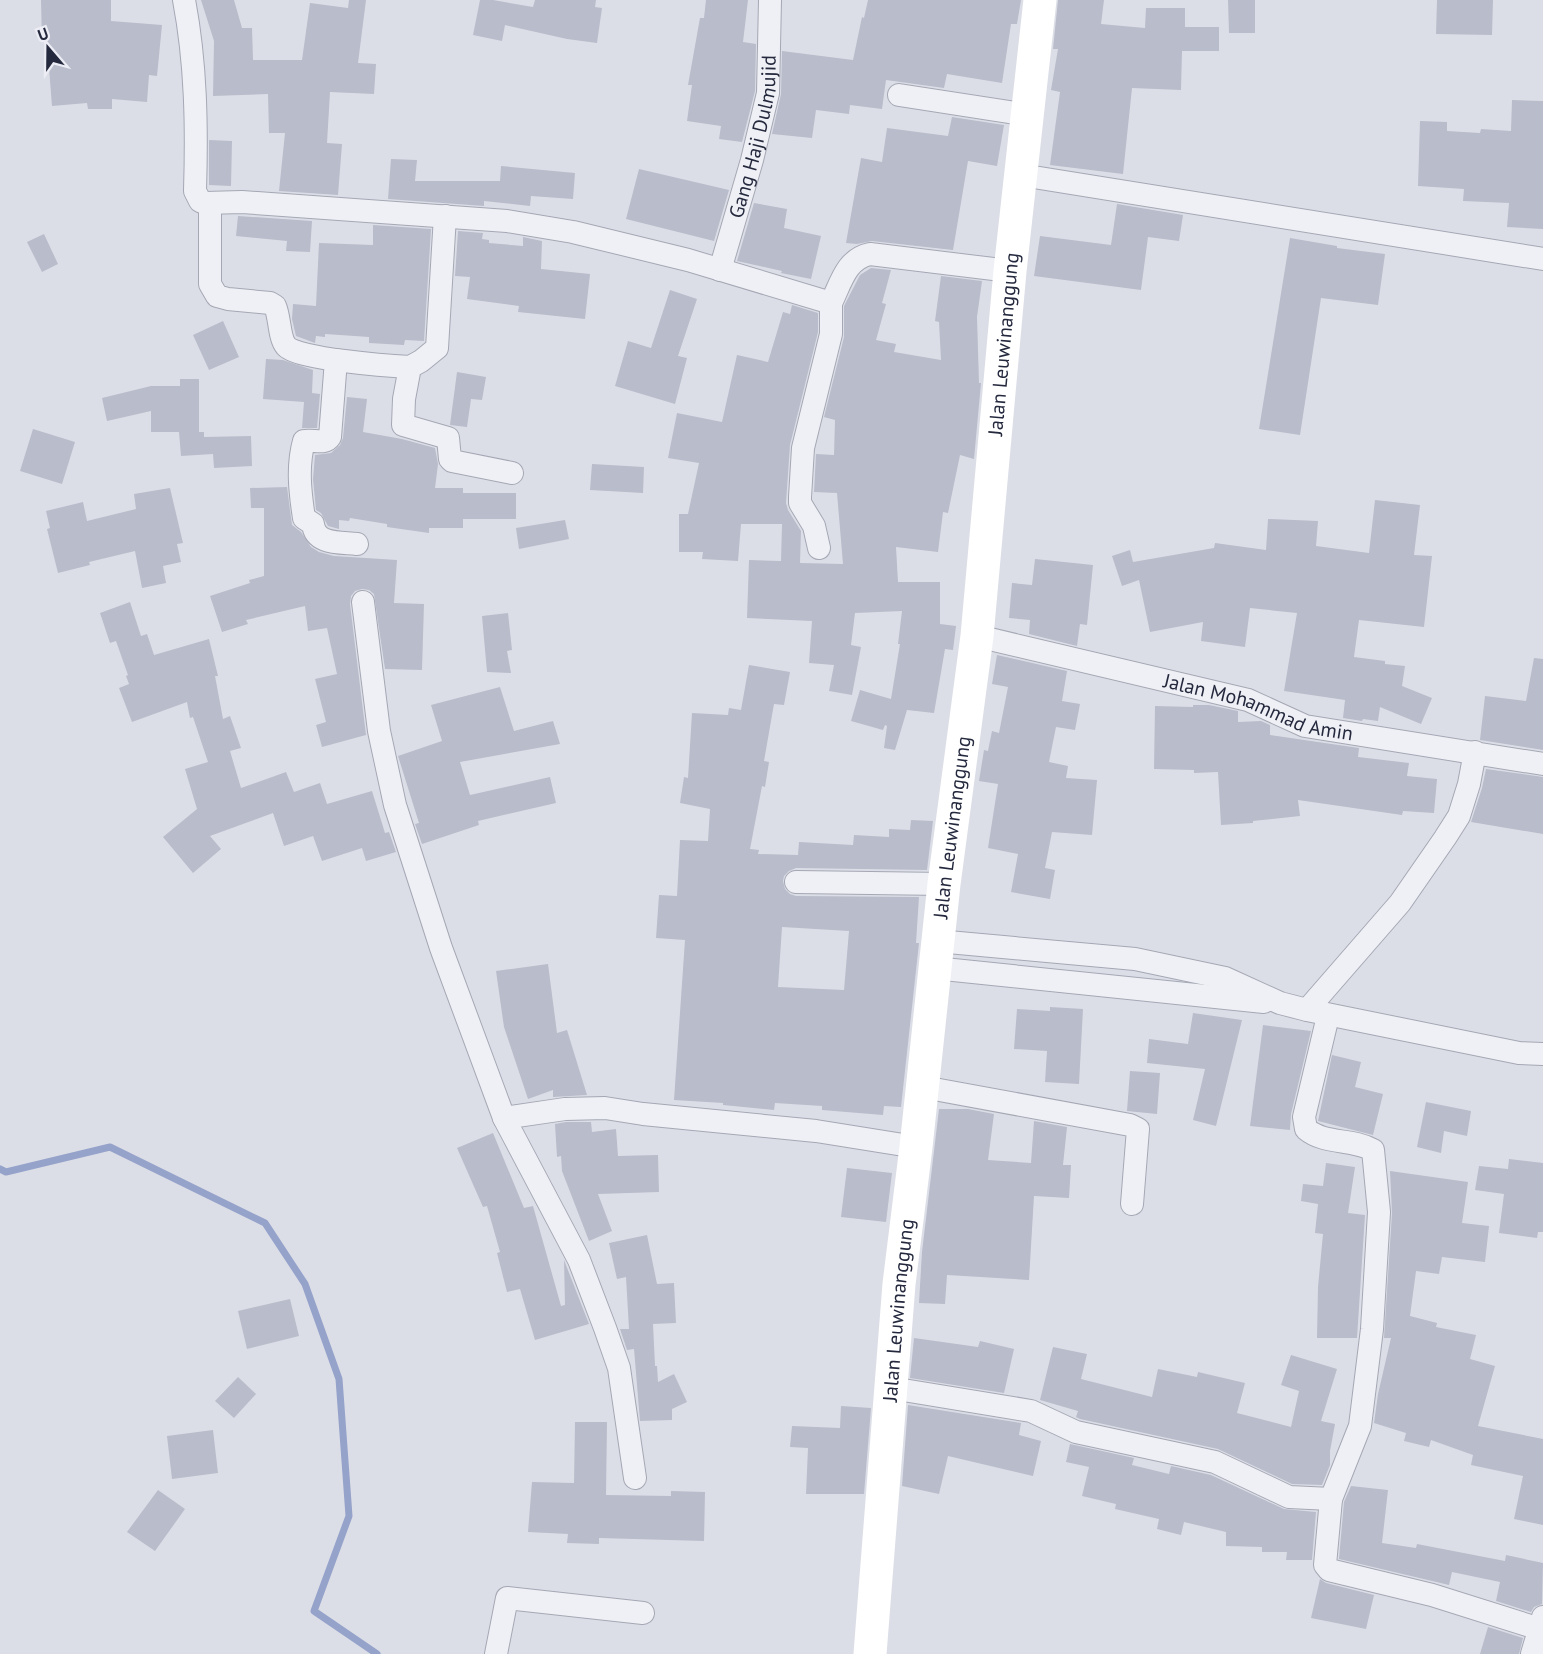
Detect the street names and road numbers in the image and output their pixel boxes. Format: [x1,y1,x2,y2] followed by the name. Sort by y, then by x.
[723,55,782,221] street label: Gang Haji Dulmujid
[982,251,1025,438] street label: Jalan Leuwinanggung
[1160,667,1355,747] street label: Jalan Mohammad Amin
[927,734,977,921] street label: Jalan Leuwinanggung
[877,1217,920,1404] street label: Jalan Leuwinanggung

